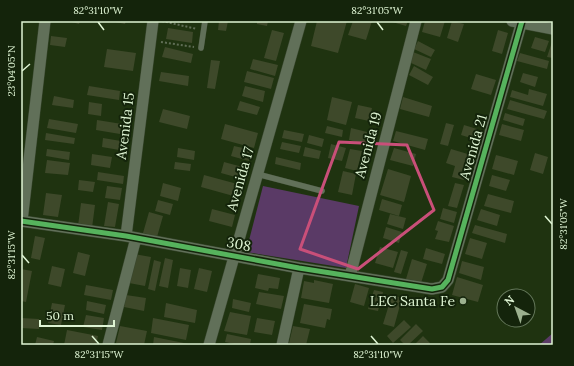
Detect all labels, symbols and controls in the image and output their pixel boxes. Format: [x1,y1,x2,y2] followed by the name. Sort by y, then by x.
[73,4,124,17] text: 82°31'10"W
[351,4,404,17] text: 82°31'05"W
[5,45,18,97] text: 23°04'05"N
[112,91,138,162] street label: Avenida 15
[350,110,385,181] street label: Avenida 19
[455,112,491,183] street label: Avenida 21
[222,144,258,214] street label: Avenida 17
[557,197,570,250] text: 82°31'05"W
[5,230,18,279] text: 82°31'15"W
[225,233,253,255] street label: 308
[496,288,536,328] north arrow
[370,292,455,310] place label: LEC Santa Fe
[502,292,518,309] text: N
[458,296,468,306] marker: LEC Santa Fe
[40,302,114,328] scale bar
[46,308,74,323] text: 50 m
[75,348,124,361] text: 82°31'15"W
[353,348,404,361] text: 82°31'10"W

